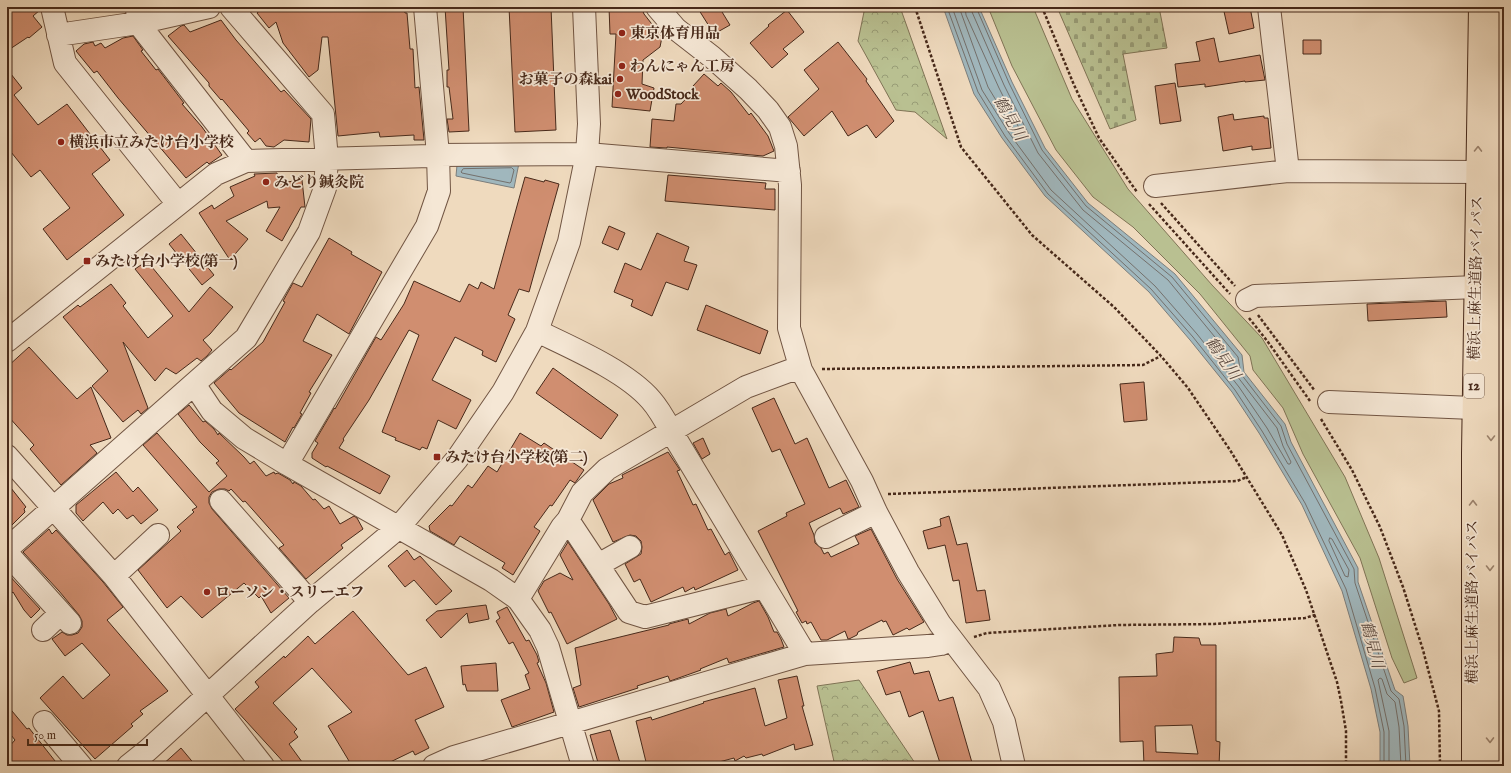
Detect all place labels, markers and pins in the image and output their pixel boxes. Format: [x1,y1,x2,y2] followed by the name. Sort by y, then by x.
[630,24,720,43] place label: 東京体育用品
[617,28,627,38] marker: 東京体育用品
[630,57,735,76] place label: わんにゃん工房
[617,61,627,71] marker: わんにゃん工房
[518,70,612,89] place label: お菓子の森kai
[615,74,625,84] marker: お菓子の森kai
[625,85,700,104] place label: WoodStock
[613,89,623,99] marker: WoodStock
[69,133,234,152] place label: 横浜市立みたけ台小学校
[56,137,66,147] marker: 横浜市立みたけ台小学校
[274,173,364,192] place label: みどり鍼灸院
[261,177,271,187] marker: みどり鍼灸院
[95,252,238,271] place label: みたけ台小学校(第一)
[82,256,92,266] marker: みたけ台小学校(第一)
[445,448,588,467] place label: みたけ台小学校(第二)
[432,452,442,462] marker: みたけ台小学校(第二)
[215,583,364,602] place label: ローソン・スリーエフ
[202,587,212,597] marker: ローソン・スリーエフ

